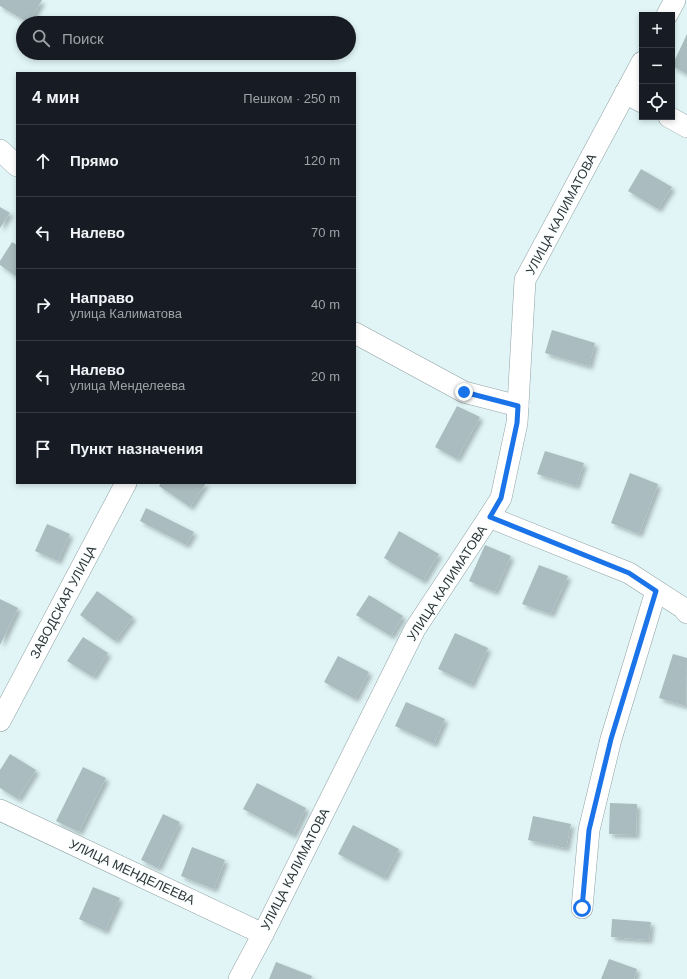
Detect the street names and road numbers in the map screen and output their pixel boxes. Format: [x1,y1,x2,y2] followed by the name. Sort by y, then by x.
[523,151,599,277] street label: УЛИЦА КАЛИМАТОВА
[404,522,490,644] street label: УЛИЦА КАЛИМАТОВА
[27,543,99,661] street label: ЗАВОДСКАЯ УЛИЦА
[258,805,332,932] street label: УЛИЦА КАЛИМАТОВА
[67,836,197,908] street label: УЛИЦА МЕНДЕЛЕЕВА

